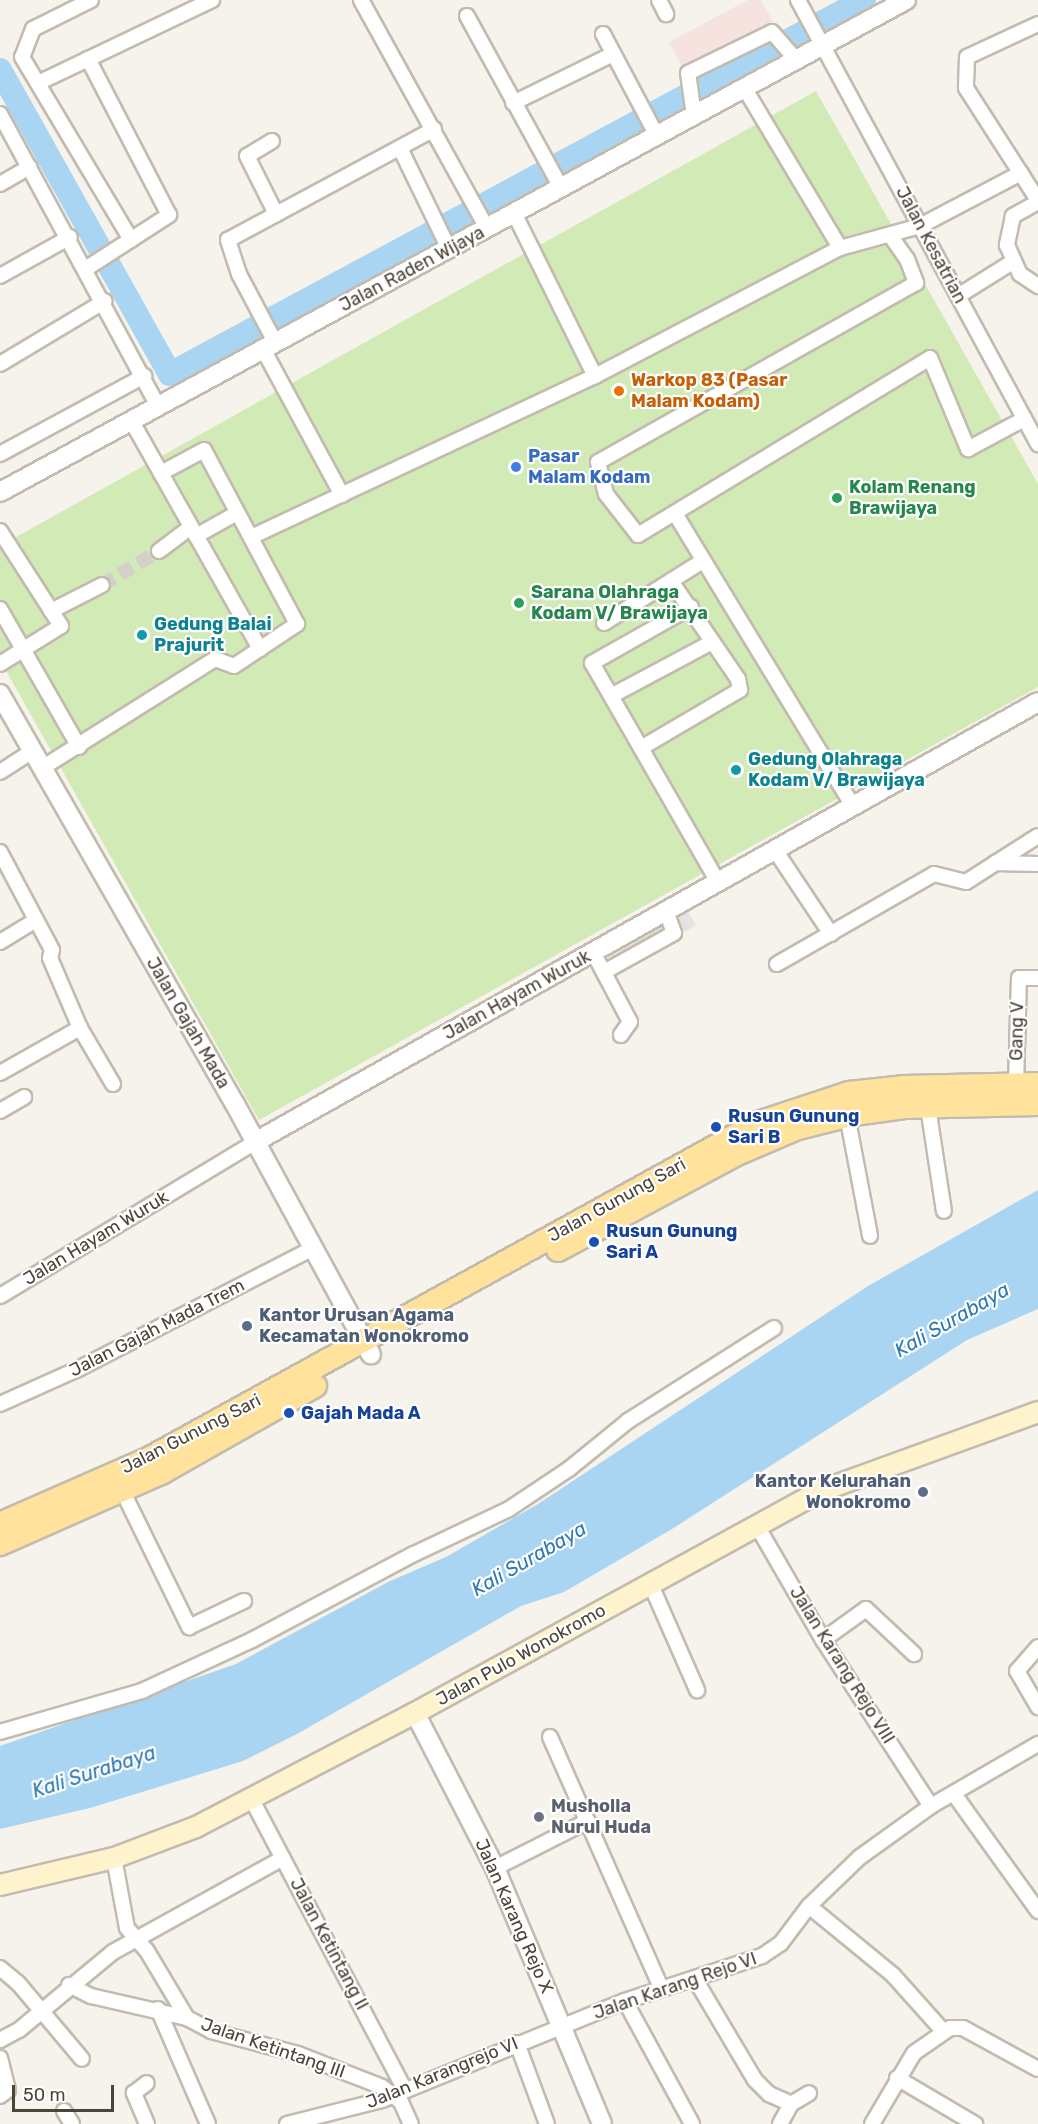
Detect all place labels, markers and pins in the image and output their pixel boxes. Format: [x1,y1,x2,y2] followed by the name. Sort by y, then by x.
[631,370,787,412] place label: Warkop 83 (Pasar Malam Kodam)
[612,384,626,398] marker: Warkop 83 (Pasar Malam Kodam)
[528,446,650,488] place label: Pasar Malam Kodam
[509,460,523,474] marker: Pasar Malam Kodam
[849,477,976,520] place label: Kolam Renang Brawijaya
[830,491,844,505] marker: Kolam Renang Brawijaya
[531,582,708,624] place label: Sarana Olahraga Kodam V/ Brawijaya
[512,596,526,610] marker: Sarana Olahraga Kodam V/ Brawijaya
[154,614,272,656] place label: Gedung Balai Prajurit
[135,628,149,642] marker: Gedung Balai Prajurit
[748,749,925,792] place label: Gedung Olahraga Kodam V/ Brawijaya
[729,763,743,777] marker: Gedung Olahraga Kodam V/ Brawijaya
[728,1106,859,1148] place label: Rusun Gunung Sari B
[709,1120,723,1134] marker: Rusun Gunung Sari B
[606,1221,737,1264] place label: Rusun Gunung Sari A
[587,1235,601,1249] marker: Rusun Gunung Sari A
[259,1305,469,1348] place label: Kantor Urusan Agama Kecamatan Wonokromo
[240,1319,254,1333] marker: Kantor Urusan Agama Kecamatan Wonokromo
[301,1402,421,1424] place label: Gajah Mada A
[282,1406,296,1420] marker: Gajah Mada A
[754,1471,911,1514] place label: Kantor Kelurahan Wonokromo
[916,1485,930,1499] marker: Kantor Kelurahan Wonokromo
[551,1796,651,1838] place label: Musholla Nurul Huda
[532,1810,546,1824] marker: Musholla Nurul Huda

